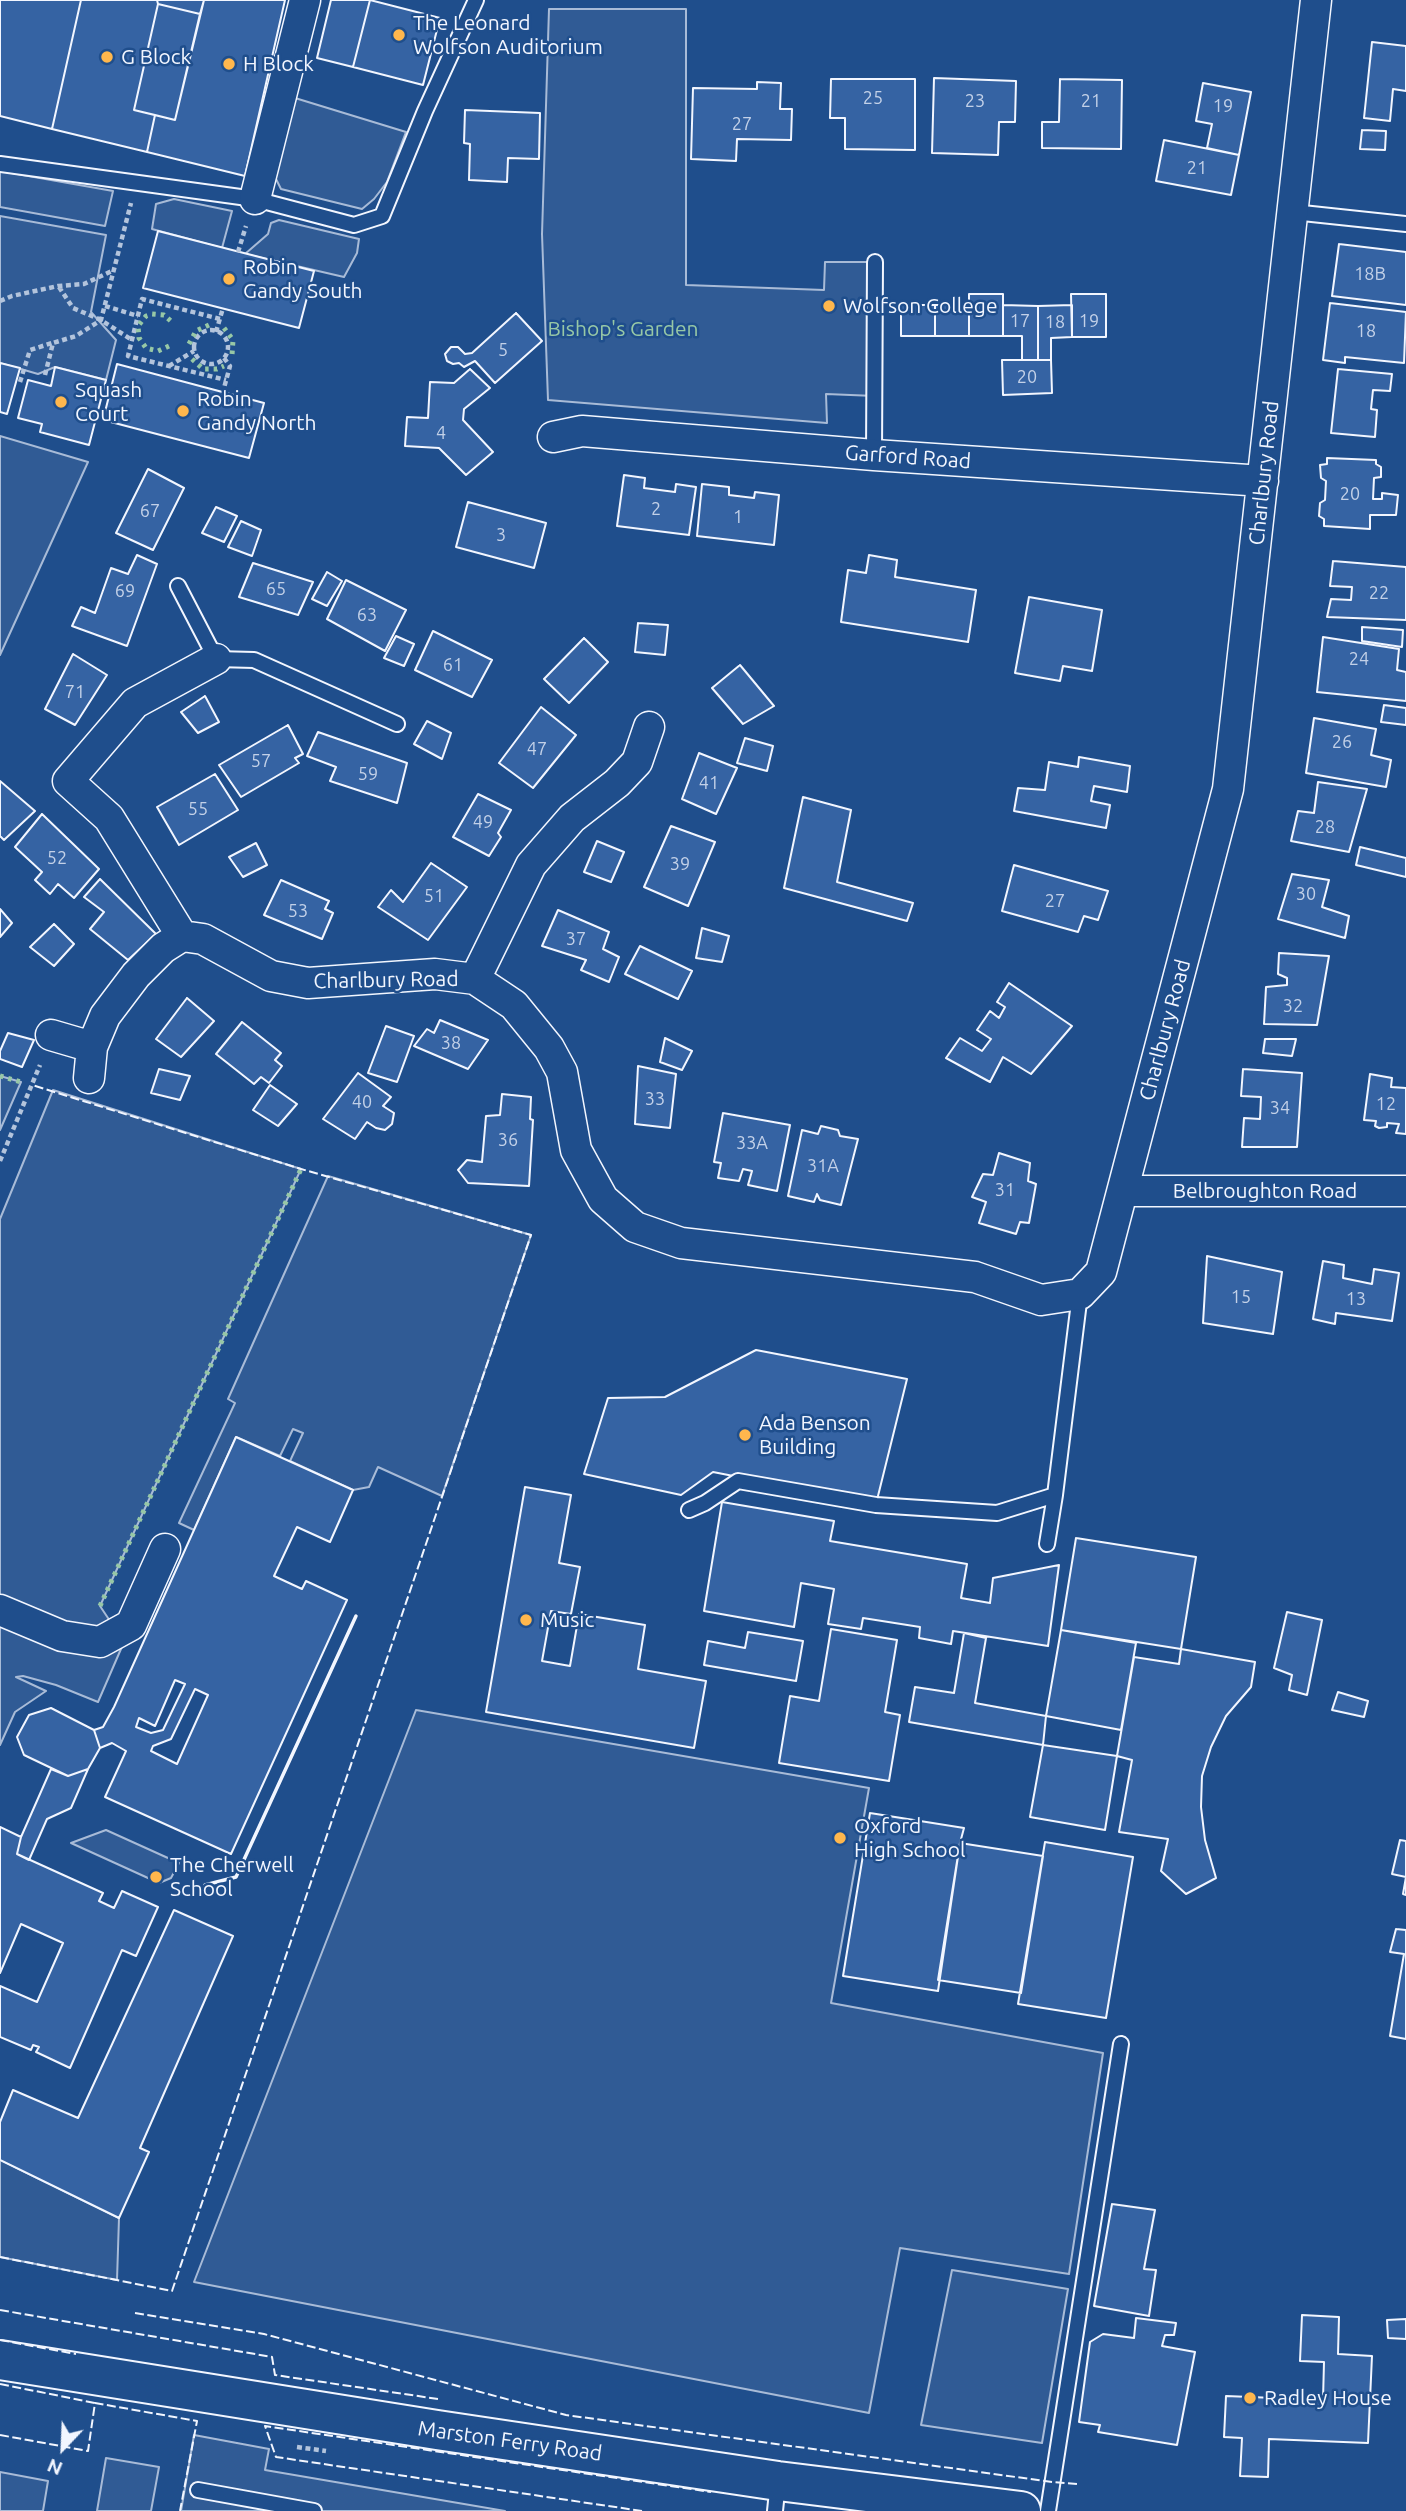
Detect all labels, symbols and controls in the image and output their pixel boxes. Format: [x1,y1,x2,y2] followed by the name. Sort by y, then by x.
[413,10,603,60] place label: The Leonard Wolfson Auditorium
[391,27,407,43] marker: The Leonard Wolfson Auditorium
[121,44,191,70] place label: G Block
[99,49,115,65] marker: G Block
[243,51,314,77] place label: H Block
[221,56,237,72] marker: H Block
[863,87,883,109] house number: 25
[965,90,985,112] house number: 23
[1081,90,1101,112] house number: 21
[1213,95,1233,117] house number: 19
[732,113,752,135] house number: 27
[1187,157,1207,179] house number: 21
[243,254,362,304] place label: Robin Gandy South
[1354,263,1386,285] house number: 18B
[221,271,237,287] marker: Robin Gandy South
[843,293,997,319] place label: Wolfson College
[821,298,837,314] marker: Wolfson College
[1010,310,1030,332] house number: 17
[1079,310,1099,332] house number: 19
[1045,311,1065,333] house number: 18
[547,316,699,342] park label: Bishop's Garden
[1356,320,1376,342] house number: 18
[498,339,508,361] house number: 5
[1017,366,1037,388] house number: 20
[75,377,142,427] place label: Squash Court
[197,386,316,436] place label: Robin Gandy North
[53,394,69,410] marker: Squash Court
[1244,400,1284,546] street label: Charlbury Road
[175,403,191,419] marker: Robin Gandy North
[436,422,446,444] house number: 4
[844,440,972,474] street label: Garford Road
[1340,483,1360,505] house number: 20
[651,498,661,520] house number: 2
[140,500,160,522] house number: 67
[733,506,743,528] house number: 1
[496,524,506,546] house number: 3
[266,578,286,600] house number: 65
[115,580,135,602] house number: 69
[1369,582,1389,604] house number: 22
[357,604,377,626] house number: 63
[1349,648,1369,670] house number: 24
[443,654,463,676] house number: 61
[65,681,85,703] house number: 71
[1332,731,1352,753] house number: 26
[527,738,547,760] house number: 47
[251,750,271,772] house number: 57
[358,763,378,785] house number: 59
[699,772,719,794] house number: 41
[188,798,208,820] house number: 55
[473,811,493,833] house number: 49
[1315,816,1335,838] house number: 28
[47,847,67,869] house number: 52
[670,853,690,875] house number: 39
[1296,883,1316,905] house number: 30
[424,885,444,907] house number: 51
[1045,890,1065,912] house number: 27
[288,900,308,922] house number: 53
[566,928,586,950] house number: 37
[1134,957,1196,1103] street label: Charlbury Road
[313,966,459,994] street label: Charlbury Road
[1283,995,1303,1017] house number: 32
[441,1032,461,1054] house number: 38
[645,1088,665,1110] house number: 33
[352,1091,372,1113] house number: 40
[1376,1093,1396,1115] house number: 12
[1270,1097,1290,1119] house number: 34
[498,1129,518,1151] house number: 36
[736,1132,768,1154] house number: 33A
[807,1155,839,1177] house number: 31A
[1173,1178,1357,1204] street label: Belbroughton Road
[995,1179,1015,1201] house number: 31
[1231,1286,1251,1308] house number: 15
[1346,1288,1366,1310] house number: 13
[759,1410,871,1460] place label: Ada Benson Building
[737,1427,753,1443] marker: Ada Benson Building
[540,1607,594,1633] place label: Music
[518,1612,534,1628] marker: Music
[854,1813,965,1863] place label: Oxford High School
[832,1830,848,1846] marker: Oxford High School
[170,1852,294,1902] place label: The Cherwell School
[148,1869,164,1885] marker: The Cherwell School
[1264,2385,1392,2411] place label: Radley House
[1242,2390,1258,2406] marker: Radley House
[28,2413,98,2483] north arrow
[416,2416,604,2466] street label: Marston Ferry Road
[44,2454,66,2480] text: N

